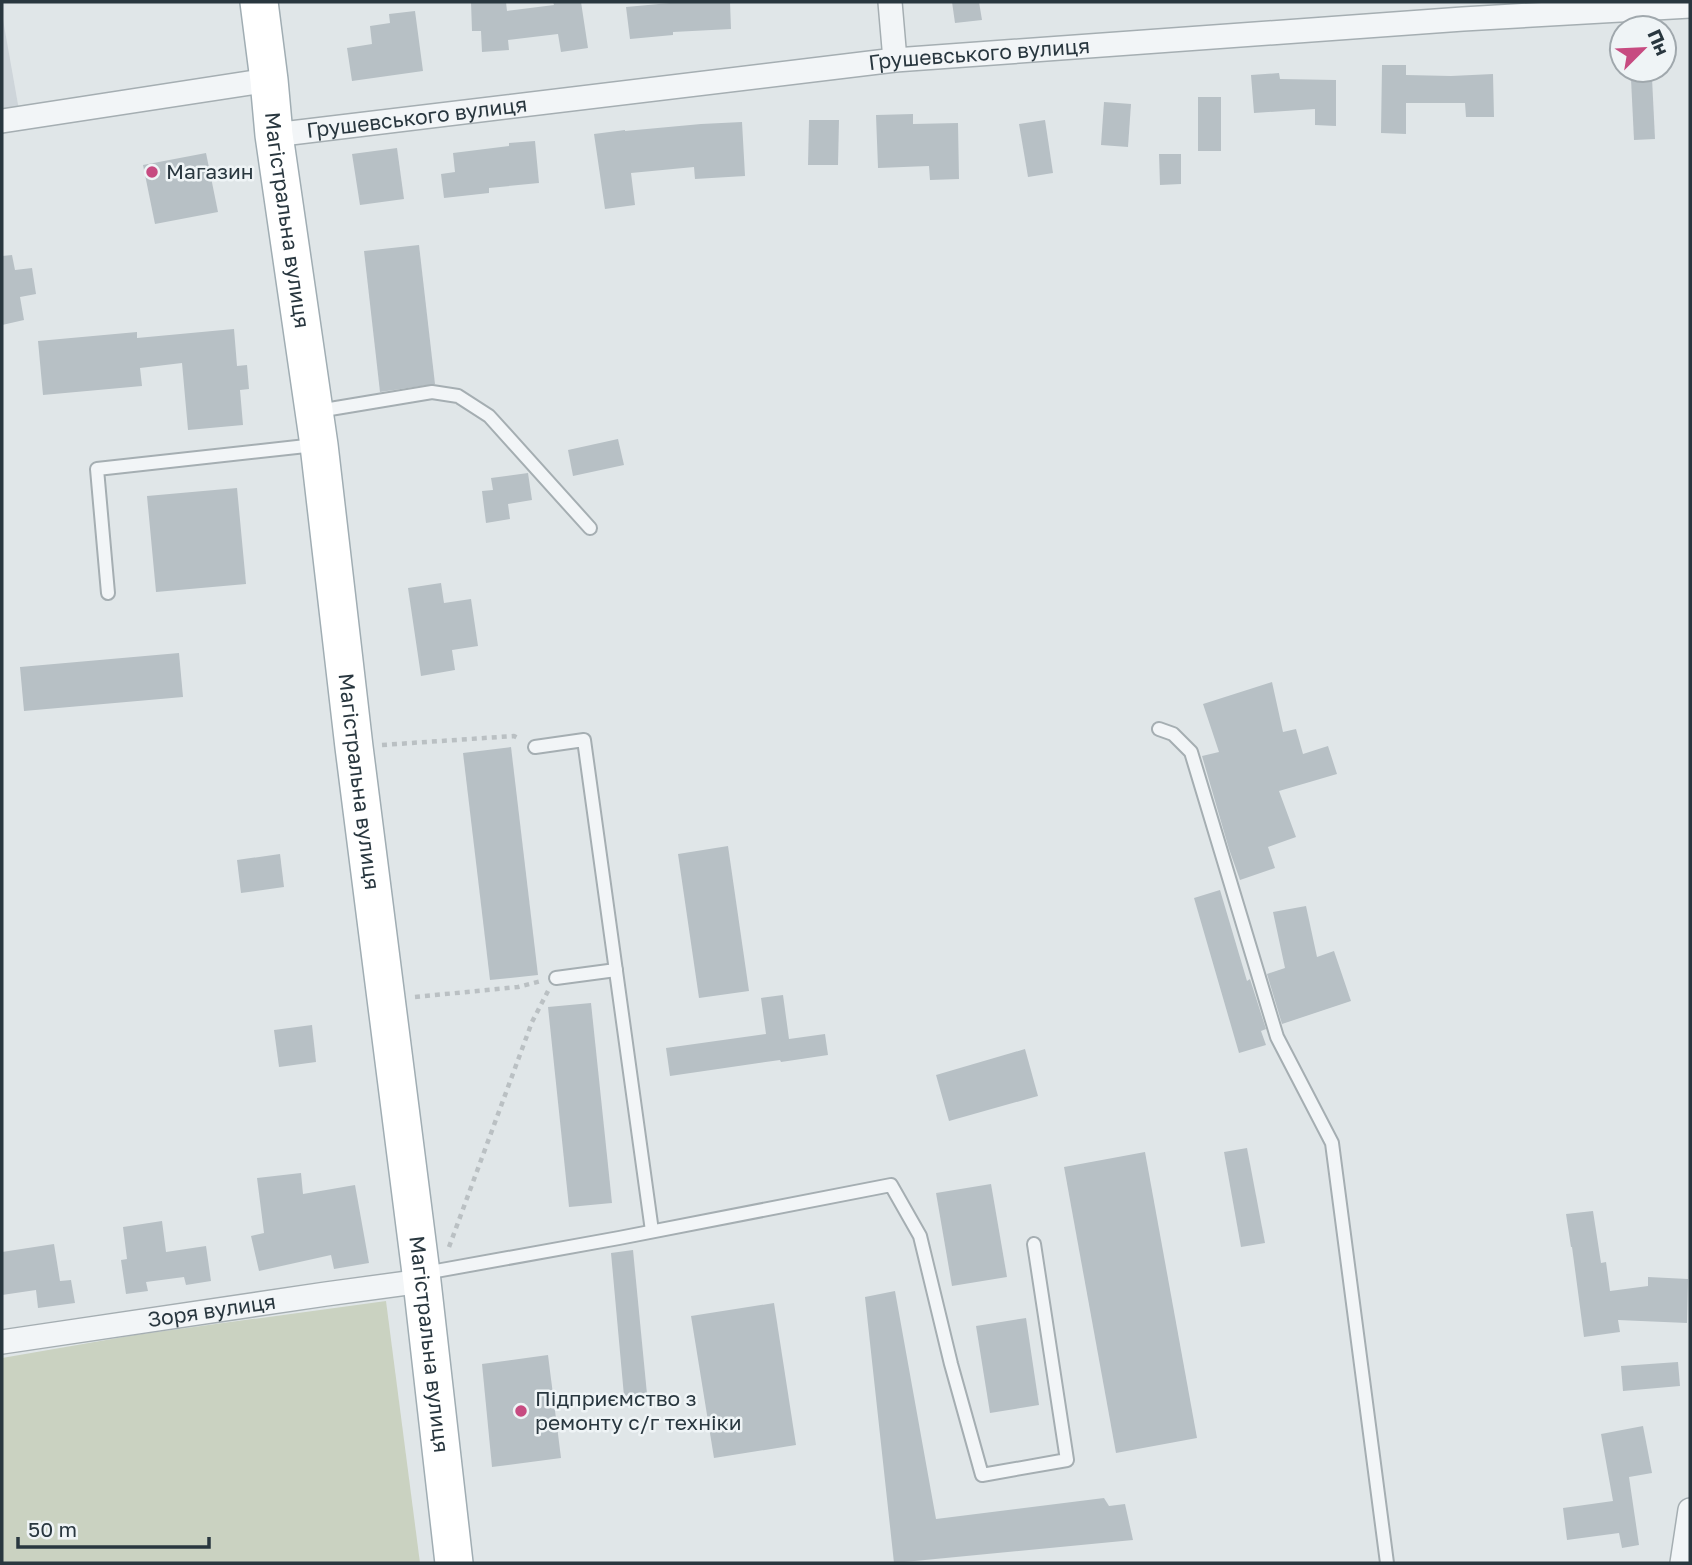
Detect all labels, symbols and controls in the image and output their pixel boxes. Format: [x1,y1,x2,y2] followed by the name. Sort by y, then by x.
[1608,14,1678,84] north arrow
[1643,25,1675,58] text: Пн
[867,32,1091,75] street label: Грушевського вулиця
[305,91,529,143] street label: Грушевського вулиця
[260,111,316,330] street label: Магістральна вулиця
[166,158,254,184] place label: Магазин
[144,164,160,180] marker: Магазин
[334,672,386,891] street label: Магістральна вулиця
[404,1234,455,1454] street label: Магістральна вулиця
[146,1288,277,1332] street label: Зоря вулиця
[535,1385,742,1435] place label: Підприємство з ремонту с/г техніки
[513,1403,529,1419] marker: Підприємство з ремонту с/г техніки
[18,1506,208,1550] scale bar
[28,1516,77,1542] text: 50 m

